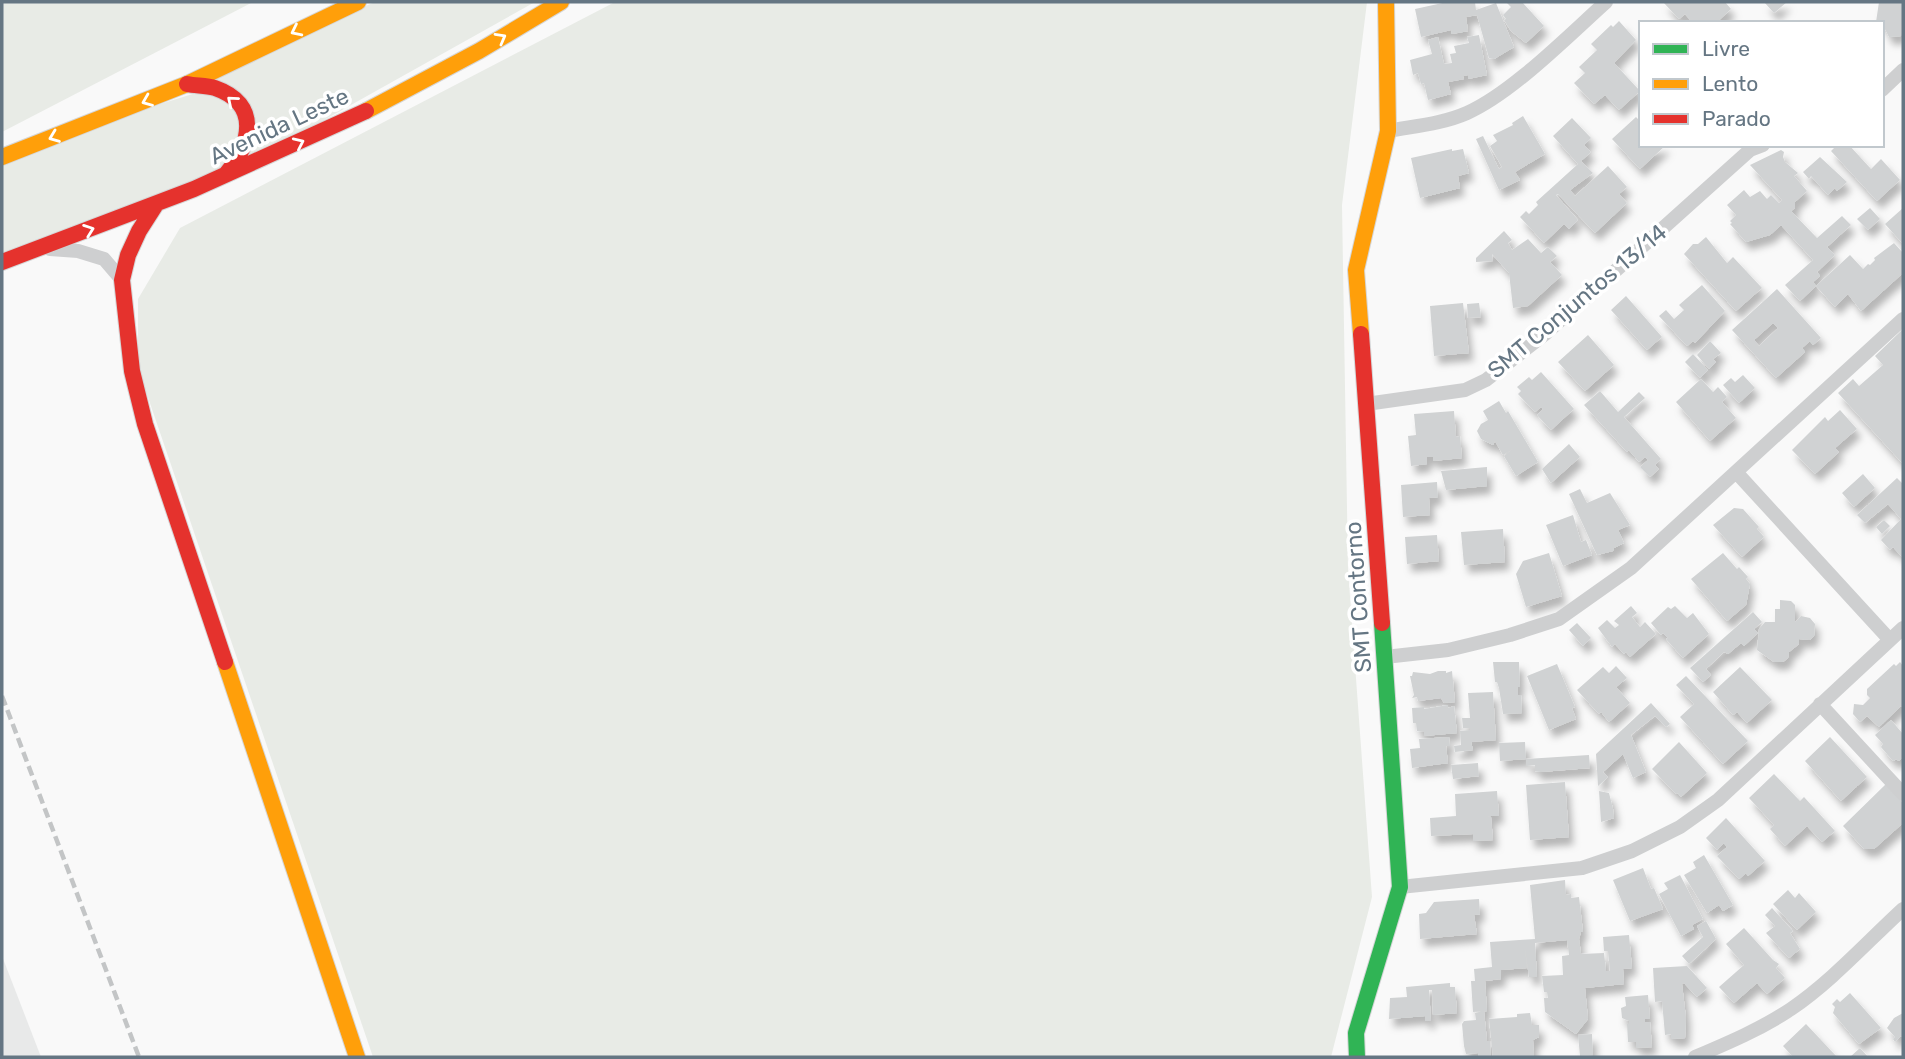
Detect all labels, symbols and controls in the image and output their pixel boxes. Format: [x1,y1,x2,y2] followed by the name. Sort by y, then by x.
[1639,21,1884,147] legend
[291,23,303,37] one-way arrow
[493,33,506,46] one-way arrow
[1702,36,1750,61] text: Livre
[1702,71,1758,96] text: Lento
[205,81,353,171] street label: Avenida Leste
[141,93,154,107] one-way arrow
[228,96,240,109] one-way arrow
[1702,106,1771,131] text: Parado
[48,129,60,143] one-way arrow
[292,137,304,151] one-way arrow
[1482,218,1672,384] street label: SMT Conjuntos 13/14
[82,224,94,238] one-way arrow
[1339,521,1377,673] street label: SMT Contorno

